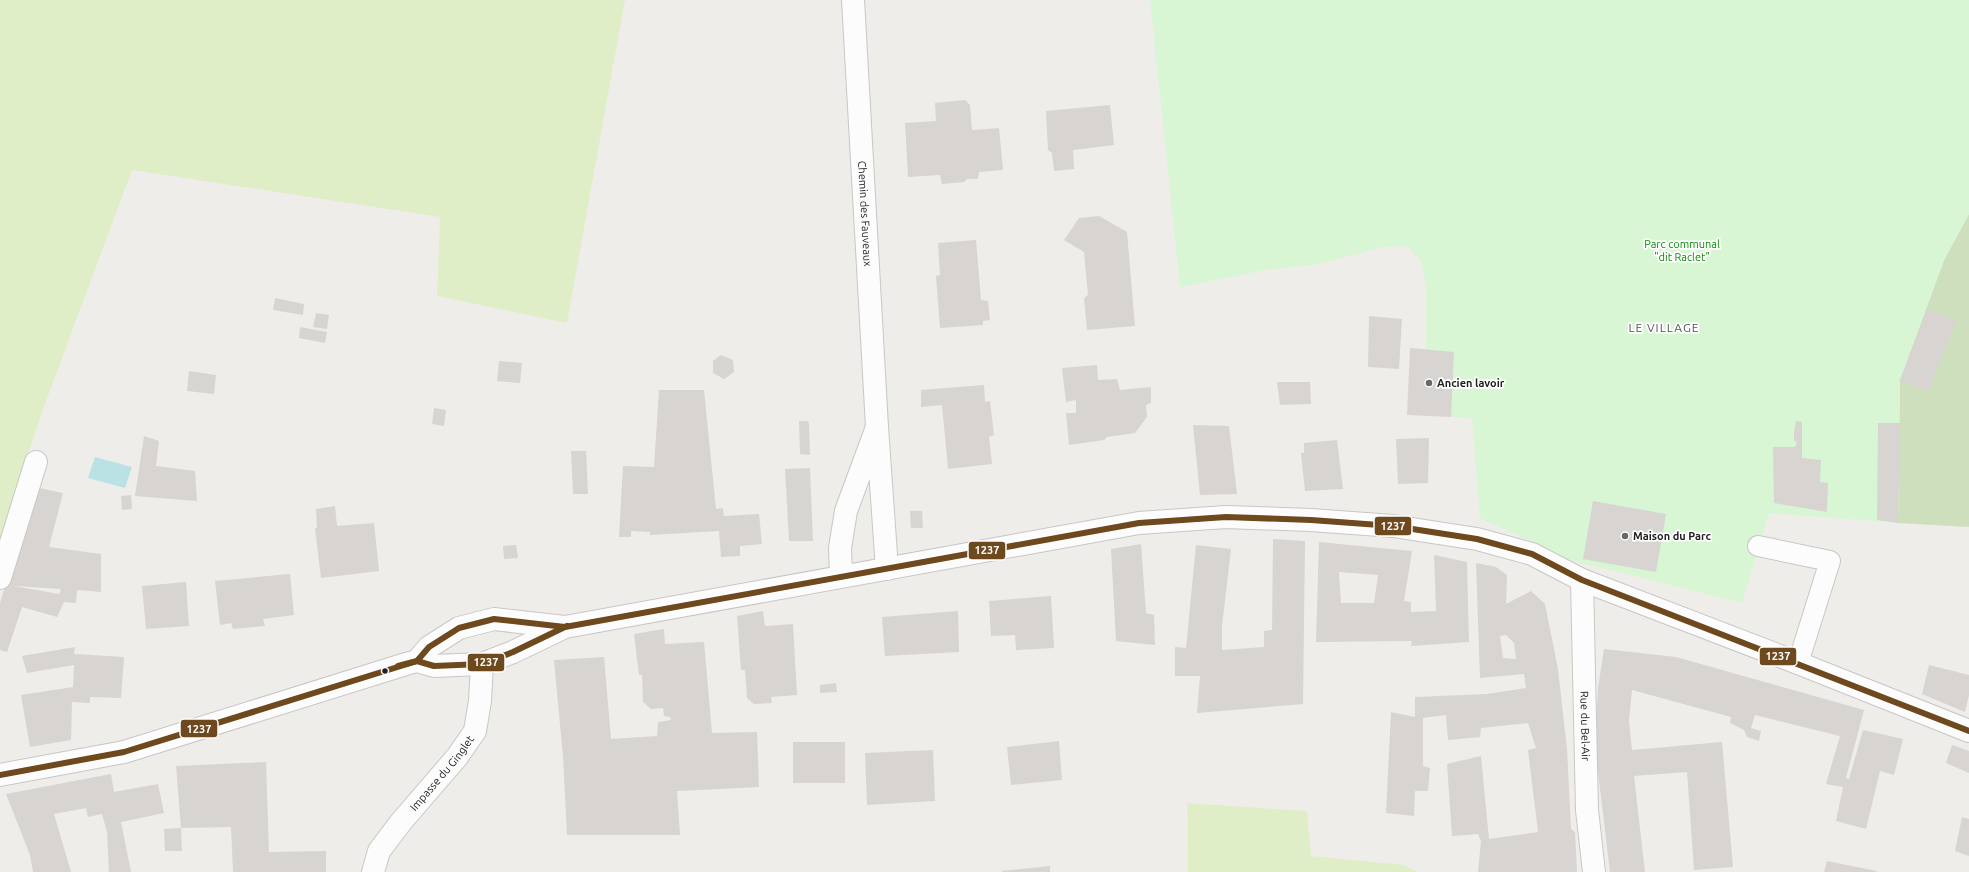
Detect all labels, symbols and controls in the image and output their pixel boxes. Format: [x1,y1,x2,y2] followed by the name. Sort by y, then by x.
[856,160,874,267] street label: Chemin des Fauveaux
[1644,238,1720,263] park label: Parc communal "dit Raclet"
[1628,321,1700,334] district label: LE VILLAGE
[1437,377,1505,389] place label: Ancien lavoir
[1424,378,1434,388] marker: Ancien lavoir
[1374,516,1412,536] line badge: 1237
[1381,520,1405,532] text: 1237
[1633,530,1711,542] place label: Maison du Parc
[1620,531,1630,541] marker: Maison du Parc
[968,541,1006,560] line badge: 1237
[975,544,999,556] text: 1237
[1759,647,1797,666] line badge: 1237
[1766,650,1790,662] text: 1237
[467,653,505,672] line badge: 1237
[474,656,498,668] text: 1237
[380,666,390,676] unlabelled marker
[1578,691,1592,762] street label: Rue du Bel-Air
[180,719,218,738] line badge: 1237
[187,723,211,735] text: 1237
[407,733,476,813] street label: Impasse du Ginglet

